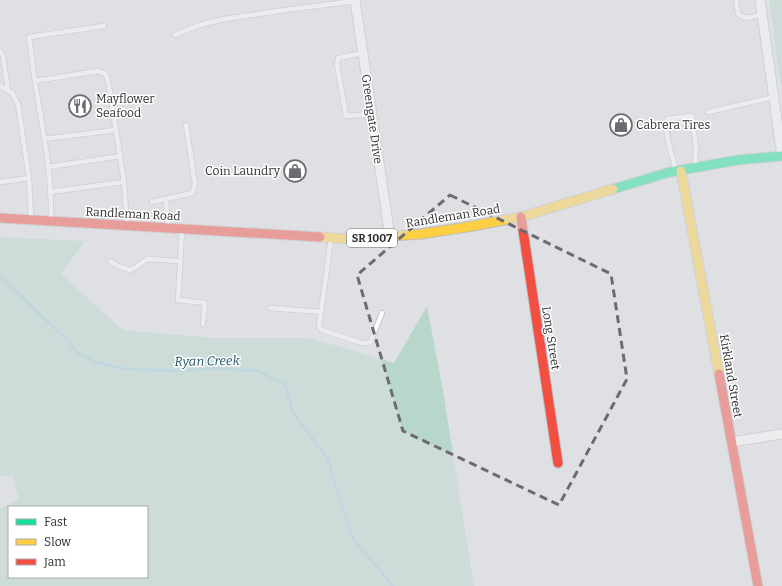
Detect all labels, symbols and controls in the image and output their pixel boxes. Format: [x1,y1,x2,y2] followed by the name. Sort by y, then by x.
[359,73,385,165] street label: Greengate Drive
[96,92,155,120] place label: Mayflower Seafood
[67,93,93,119] restaurant icon: Mayflower Seafood
[608,112,634,138] shop icon: Cabrera Tires
[636,118,710,132] place label: Cabrera Tires
[282,158,308,184] shop icon: Coin Laundry
[205,164,281,178] place label: Coin Laundry
[405,202,501,230] street label: Randleman Road
[85,205,181,223] street label: Randleman Road
[347,229,397,247] road number: SR 1007
[539,305,563,371] street label: Long Street
[717,333,745,419] street label: Kirkland Street
[174,353,241,369] water label: Ryan Creek
[8,506,148,578] legend
[44,515,68,529] text: Fast
[44,535,71,549] text: Slow
[43,555,66,569] text: Jam

